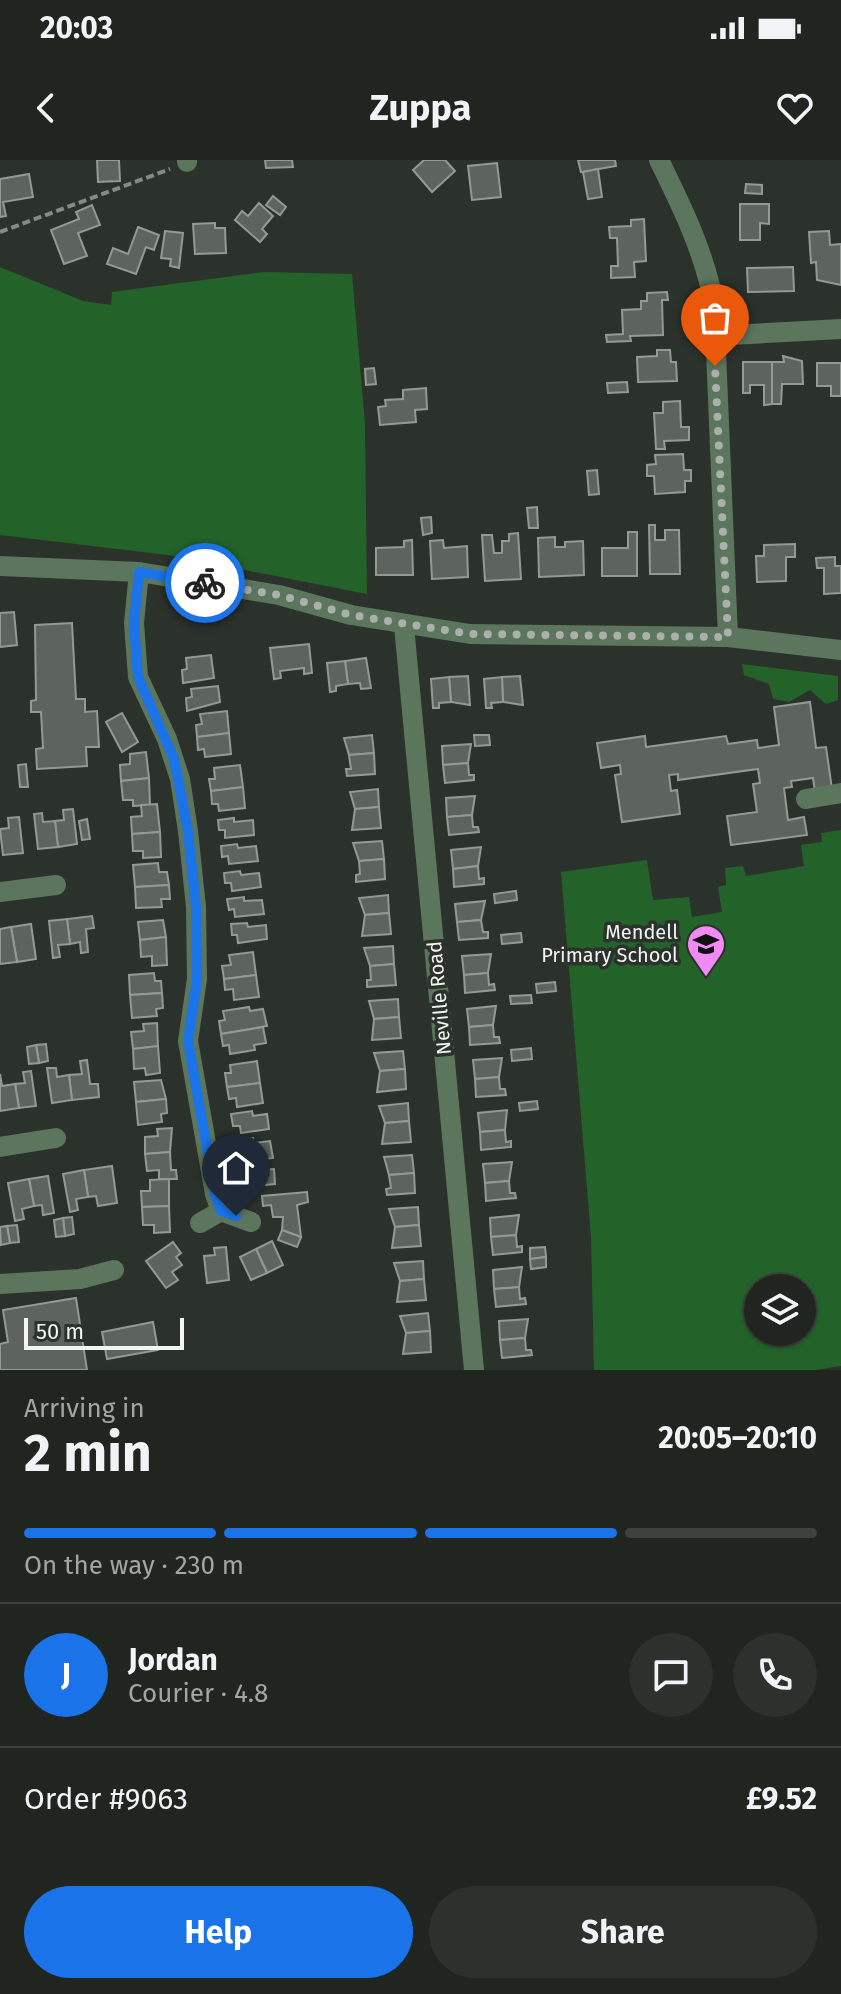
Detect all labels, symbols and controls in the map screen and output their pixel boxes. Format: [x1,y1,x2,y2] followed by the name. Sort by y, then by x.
[40,10,113,46] text: 20:03
[24,86,68,130] icon: back
[370,86,471,130] text: Zuppa
[773,86,817,130] icon: heart
[681,284,749,366] pin
[693,296,737,340] icon: bag
[165,543,245,623] courier
[183,561,227,605] icon: bike
[541,920,678,967] place label: Mendell Primary School
[685,923,727,978] school or university icon: Mendell Primary School
[422,940,456,1056] street label: Neville Road
[202,1134,270,1216] pin
[214,1146,258,1190] icon: home
[744,1274,816,1346] map controls
[744,1274,816,1346] button: layers
[24,1314,184,1350] scale bar
[36,1318,84,1345] text: 50 m
[24,1393,145,1424] text: Arriving in
[658,1420,817,1456] text: 20:05–20:10
[24,1422,152,1485] text: 2 min
[24,1550,244,1581] text: On the way · 230 m
[629,1633,713,1717] button: chat
[733,1633,817,1717] button: phone
[128,1642,218,1678] text: Jordan
[61,1657,71,1693] text: J
[128,1678,268,1709] text: Courier · 4.8
[24,1781,188,1817] text: Order #9063
[746,1781,817,1817] text: £9.52
[24,1886,413,1978] button: Help
[429,1886,817,1978] button: Share

